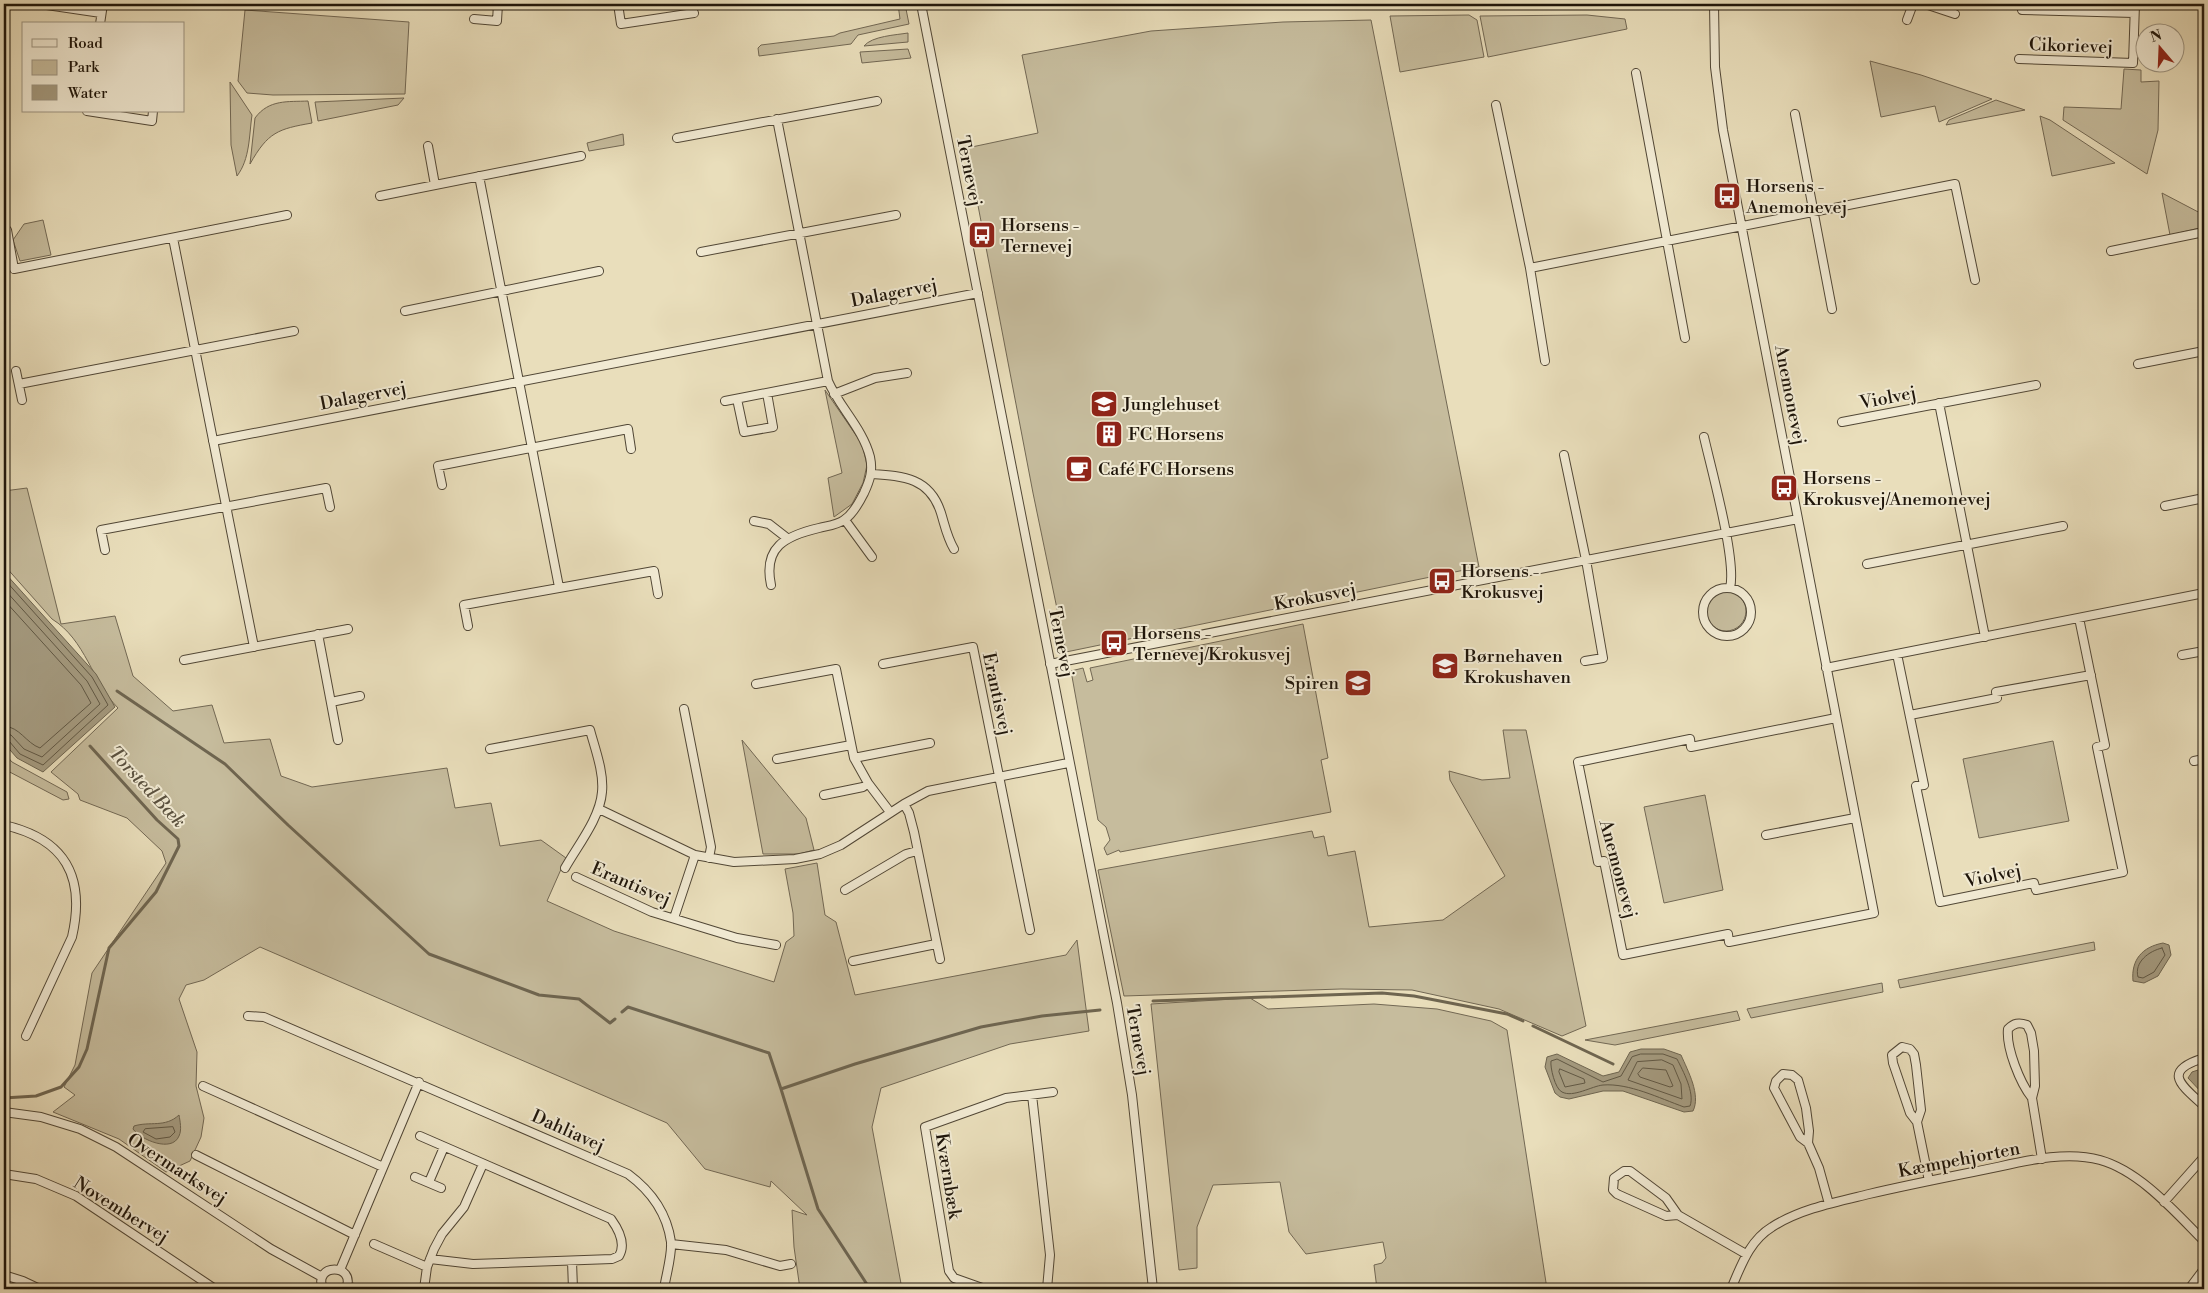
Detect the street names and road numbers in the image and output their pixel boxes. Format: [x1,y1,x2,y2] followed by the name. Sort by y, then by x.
[2028,33,2114,59] street label: Cikorievej
[951,134,987,208] street label: Ternevej
[849,273,939,313] street label: Dalagervej
[1769,342,1811,447] street label: Anemonevej
[318,376,408,416] street label: Dalagervej
[1857,381,1918,415] street label: Violvej
[1272,578,1358,616] street label: Krokusvej
[1043,605,1079,679] street label: Ternevej
[977,650,1017,738] street label: Erantisvej
[1593,816,1642,921] street label: Anemonevej
[588,857,674,911] street label: Erantisvej
[1962,859,2023,893] street label: Violvej
[1120,1003,1156,1077] street label: Ternevej
[528,1105,608,1157] street label: Dahliavej
[123,1128,231,1210] street label: Overmarksvej
[930,1131,966,1222] street label: Kværnbæk
[1896,1137,2022,1183] street label: Kæmpehjorten
[69,1172,173,1248] street label: Novembervej

